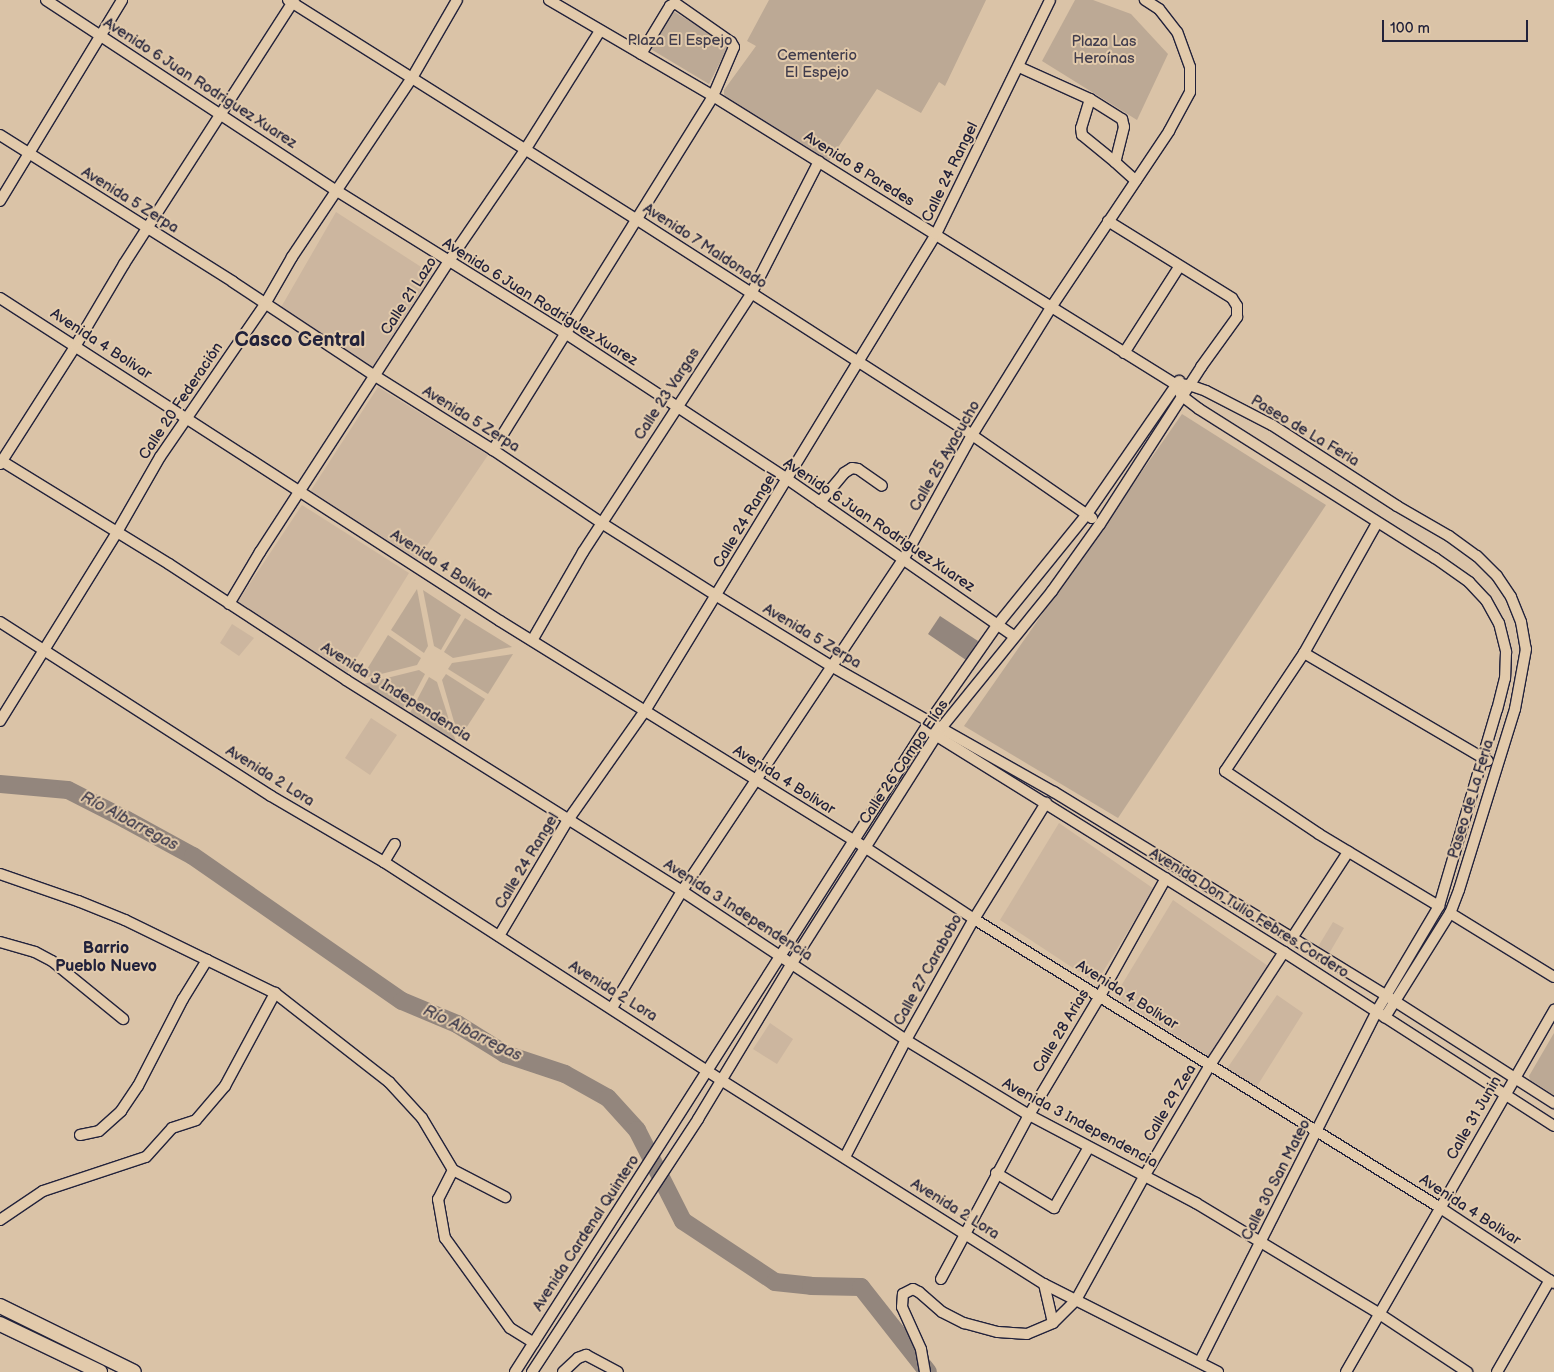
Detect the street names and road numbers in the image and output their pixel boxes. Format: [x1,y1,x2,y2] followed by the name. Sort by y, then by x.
[99,13,301,153] street label: Avenido 6 Juan Rodriguez Xuarez
[918,119,982,225] street label: Calle 24 Rangel
[800,128,918,210] street label: Avenido 8 Paredes
[78,163,182,237] street label: Avenida 5 Zerpa
[639,199,771,293] street label: Avenido 7 Maldonado
[438,234,642,370] street label: Avenido 6 Juan Rodriguez Xuarez
[377,254,441,338] street label: Calle 21 Lazo
[47,305,155,383] street label: Avenida 4 Bolivar
[135,339,227,463] street label: Calle 20 Federación
[630,344,704,444] street label: Calle 23 Vargas
[419,382,523,456] street label: Avenida 5 Zerpa
[1248,392,1362,470] street label: Paseo de La Feria
[906,397,984,515] street label: Calle 25 Ayacucho
[779,454,979,596] street label: Avenido 6 Juan Rodriguez Xuarez
[709,469,781,571] street label: Calle 24 Rangel
[387,526,495,604] street label: Avenida 4 Bolivar
[760,600,864,672] street label: Avenida 5 Zerpa
[318,638,474,746] street label: Avenida 3 Independencia
[856,696,952,828] street label: Calle 26 Campo Elías
[1444,737,1498,861] street label: Paseo de La Feria
[730,741,838,819] street label: Avenida 4 Bolivar
[222,742,318,810] street label: Avenida 2 Lora
[491,810,563,912] street label: Calle 24 Rangel
[1146,844,1352,982] street label: Avenida Don Tulio Febres Cordero
[660,855,816,965] street label: Avenida 3 Independencia
[890,911,966,1029] street label: Calle 27 Carabobo
[1073,956,1181,1034] street label: Avenida 4 Bolivar
[565,957,661,1025] street label: Avenida 2 Lora
[1029,986,1093,1076] street label: Calle 28 Arias
[1140,1061,1200,1145] street label: Calle 29 Zea
[1443,1073,1505,1163] street label: Calle 31 Junin
[999,1074,1161,1172] street label: Avenida 3 Independencia
[1238,1116,1314,1244] street label: Calle 30 San Mateo
[529,1152,643,1314] street label: Avenida Cardenal Quintero
[1416,1171,1524,1249] street label: Avenida 4 Bolivar
[907,1175,1003,1243] street label: Avenida 2 Lora

